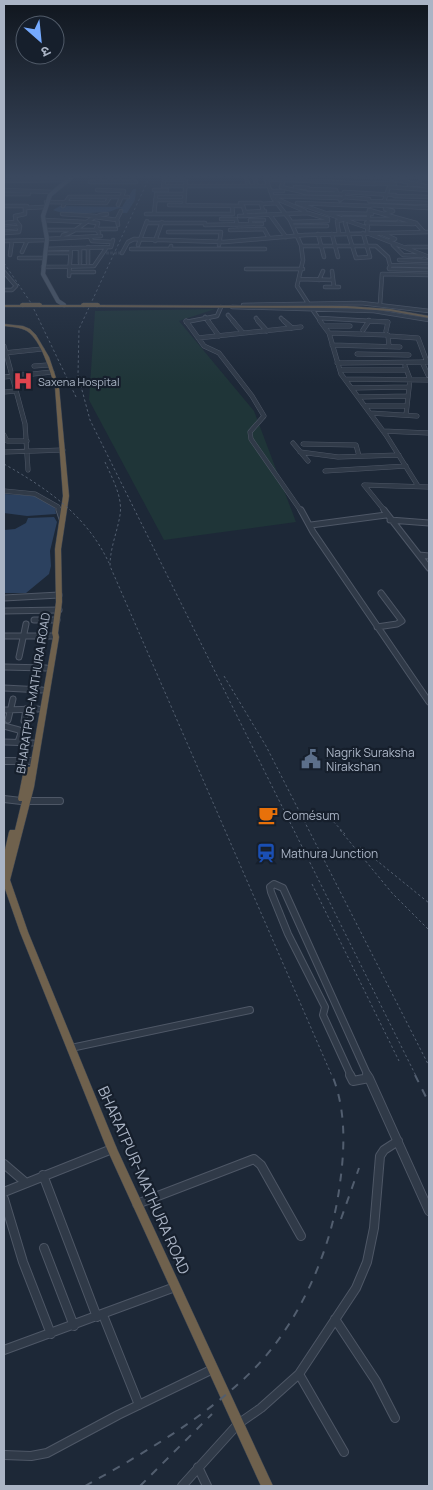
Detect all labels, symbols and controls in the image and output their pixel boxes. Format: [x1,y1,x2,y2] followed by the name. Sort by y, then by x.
[15,15,65,65] north arrow
[37,42,54,63] text: उ
[12,370,34,392] hospital icon: Saxena Hospital
[38,374,120,389] place label: Saxena Hospital
[12,611,54,775] street label: BHARATPUR-MATHURA ROAD
[326,744,415,775] place label: Nagrik Suraksha Nirakshan
[300,748,322,770] public building icon: Nagrik Suraksha Nirakshan
[257,804,279,826] cafe icon: Comésum
[283,807,339,824] place label: Comésum
[255,842,277,864] station icon: Mathura Junction
[281,845,378,862] place label: Mathura Junction
[93,1083,195,1277] street label: BHARATPUR-MATHURA ROAD

